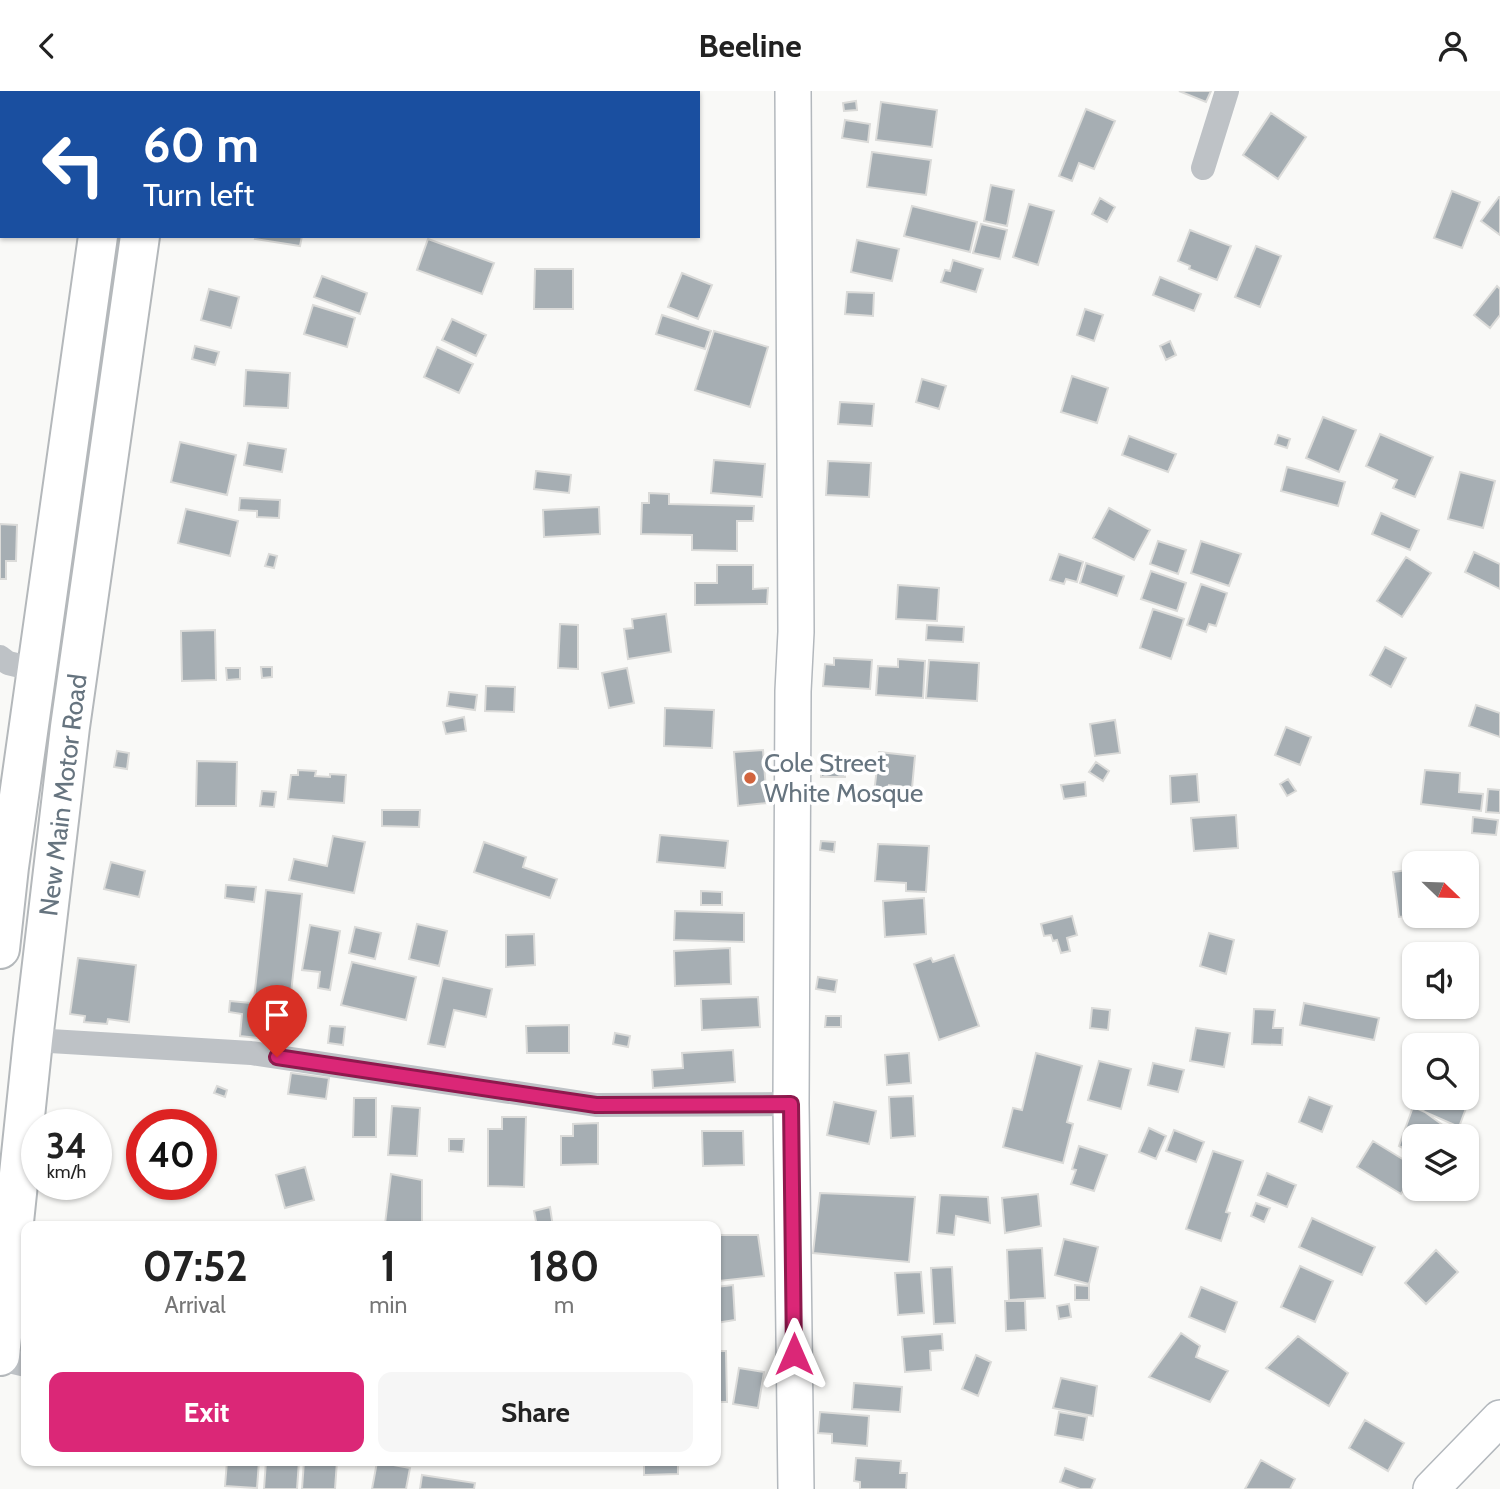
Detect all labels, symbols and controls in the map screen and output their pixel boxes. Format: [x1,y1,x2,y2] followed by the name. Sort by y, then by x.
[698,26,802,65] text: Beeline
[28,27,66,65] icon: back
[1434,27,1472,65] icon: person
[143,115,259,174] text: 60 m
[28,119,119,210] icon: left
[143,175,254,214] text: Turn left
[32,672,94,918] street label: New Main Motor Road
[764,747,923,809] place label: Cole Street White Mosque
[742,770,758,786] marker: Cole Street White Mosque
[1402,851,1479,927] north arrow
[1402,851,1479,1201] map controls
[1402,942,1479,1019] button: sound
[247,985,307,1057] pin
[258,996,296,1034] icon: arrive
[1402,1033,1479,1110] button: search
[126,1109,217,1200] speed limit sign: 40
[46,1124,87,1167] text: 34
[1402,1124,1479,1201] button: layers
[47,1161,86,1183] text: km/h
[143,1240,248,1292] text: 07:52
[381,1240,396,1292] text: 1
[529,1240,599,1292] text: 180
[165,1291,226,1319] text: Arrival
[369,1291,407,1319] text: min
[554,1291,574,1319] text: m
[757,1317,831,1391] position arrow
[49,1372,364,1452] button: Exit
[378,1372,693,1452] button: Share

